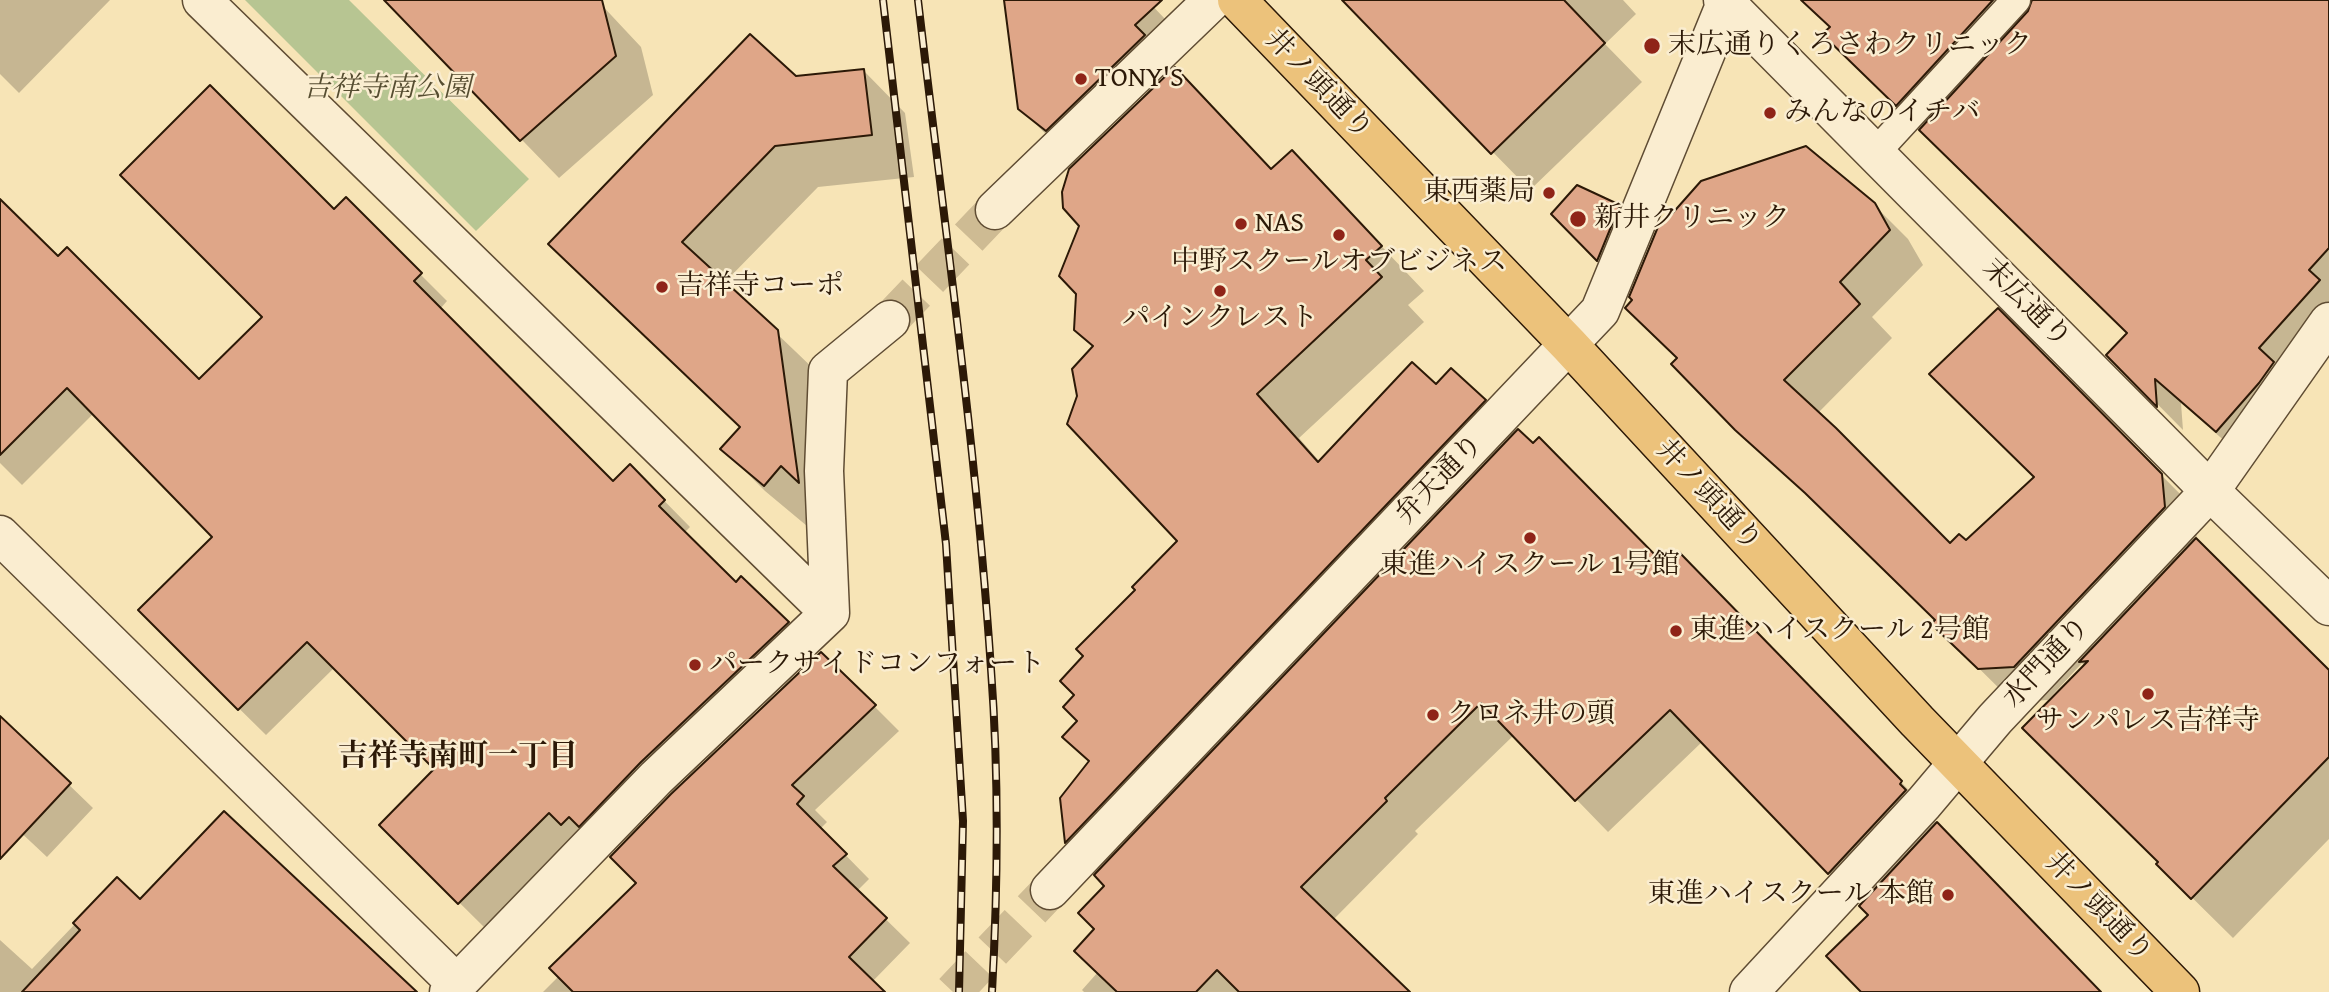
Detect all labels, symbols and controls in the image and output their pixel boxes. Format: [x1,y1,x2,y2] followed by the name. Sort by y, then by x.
[1257,23,1379,147] street label: 井ノ頭通り
[1668,29,2032,63] place label: 末広通りくろさわクリニック
[1642,36,1662,56] marker: 末広通りくろさわクリニック
[1095,62,1184,96] place label: TONY'S
[1073,71,1089,87] marker: TONY'S
[303,72,471,106] park label: 吉祥寺南公園
[1784,96,1980,130] place label: みんなのイチバ
[1762,105,1778,121] marker: みんなのイチバ
[1423,176,1535,210] place label: 東西薬局
[1541,185,1557,201] marker: 東西薬局
[1594,202,1790,236] place label: 新井クリニック
[1255,207,1304,241] place label: NAS
[1568,209,1588,229] marker: 新井クリニック
[1233,216,1249,232] marker: NAS
[1331,227,1347,243] marker: 中野スクールオブビジネス
[1171,246,1507,280] place label: 中野スクールオブビジネス
[1975,253,2077,355] street label: 末広通り
[676,270,844,304] place label: 吉祥寺コーポ
[654,279,670,295] marker: 吉祥寺コーポ
[1212,283,1228,299] marker: パインクレスト
[1122,302,1318,336] place label: パインクレスト
[1389,428,1491,532] street label: 弁天通り
[1648,433,1768,559] street label: 井ノ頭通り
[1522,530,1538,546] marker: 東進ハイスクール 1号館
[1380,549,1680,583] place label: 東進ハイスクール 1号館
[1997,611,2097,715] street label: 水門通り
[1690,614,1990,648] place label: 東進ハイスクール 2号館
[1668,623,1684,639] marker: 東進ハイスクール 2号館
[709,648,1045,682] place label: パークサイドコンフォート
[687,657,703,673] marker: パークサイドコンフォート
[2140,686,2156,702] marker: サンパレス吉祥寺
[1447,698,1615,732] place label: クロネ井の頭
[2036,705,2260,739] place label: サンパレス吉祥寺
[1425,707,1441,723] marker: クロネ井の頭
[338,739,578,775] district label: 吉祥寺南町一丁目
[2037,846,2159,970] street label: 井ノ頭通り
[1648,878,1934,912] place label: 東進ハイスクール 本館
[1940,887,1956,903] marker: 東進ハイスクール 本館

